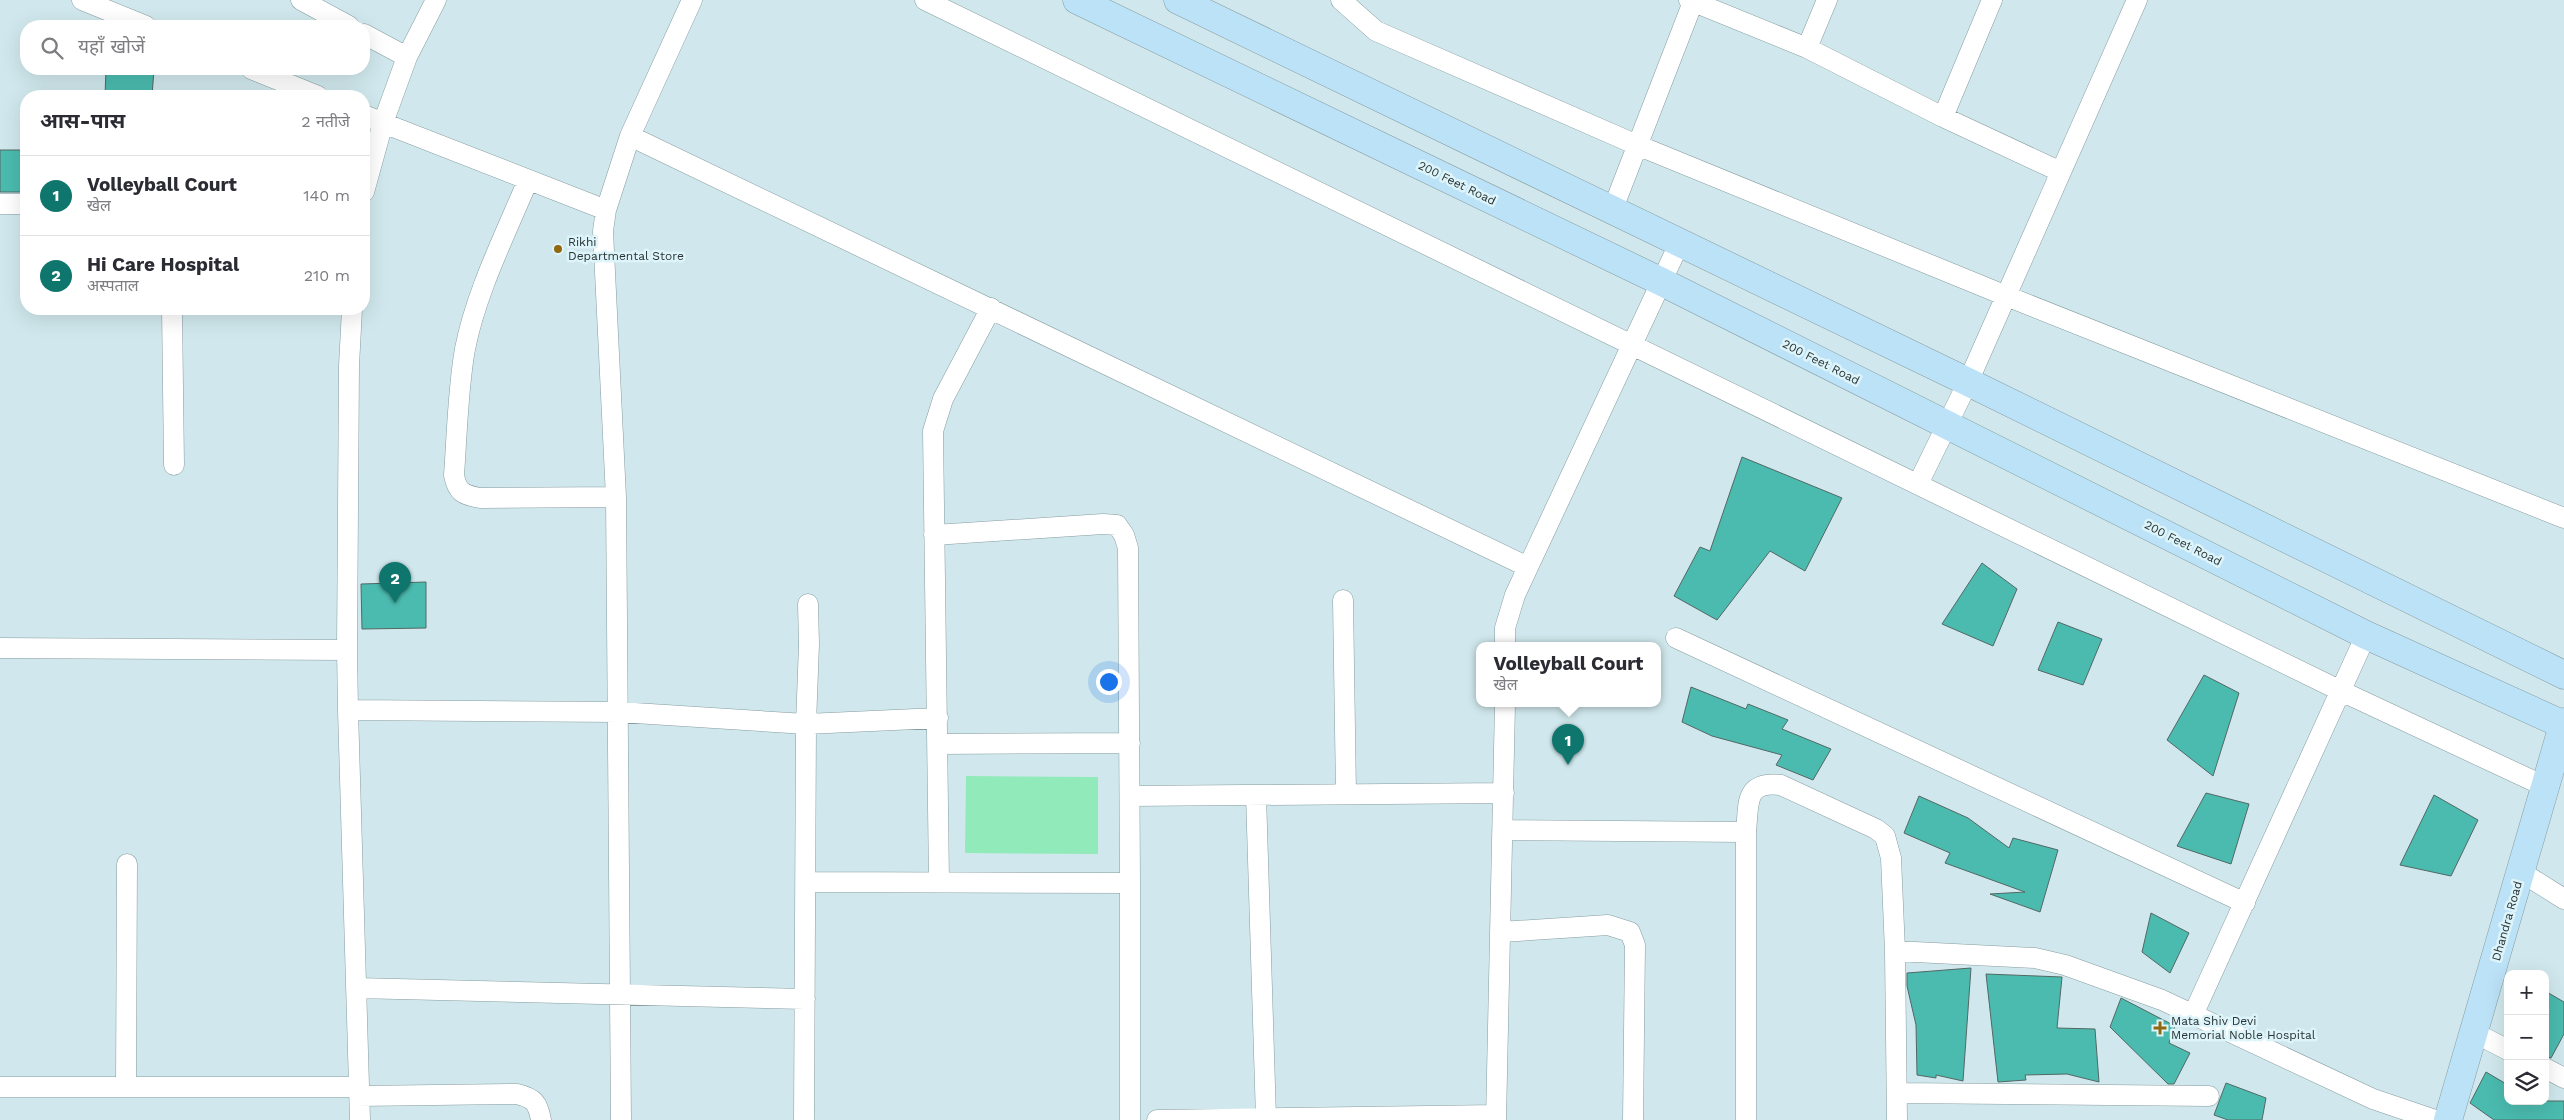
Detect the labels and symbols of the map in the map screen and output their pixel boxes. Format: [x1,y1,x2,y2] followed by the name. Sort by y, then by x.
[1416,158,1498,208] street label: 200 Feet Road
[568,235,684,263] place label: Rikhi Departmental Store
[552,243,564,255] marker: Rikhi Departmental Store
[1780,337,1862,387] street label: 200 Feet Road
[2142,518,2224,568] street label: 200 Feet Road
[379,562,411,603] pin: 2
[1096,669,1122,695] your location
[1552,724,1584,765] pin: 1
[2489,879,2525,963] street label: Dhandra Road
[2171,1014,2316,1042] place label: Mata Shiv Devi Memorial Noble Hospital
[2153,1021,2167,1035] marker: Mata Shiv Devi Memorial Noble Hospital

